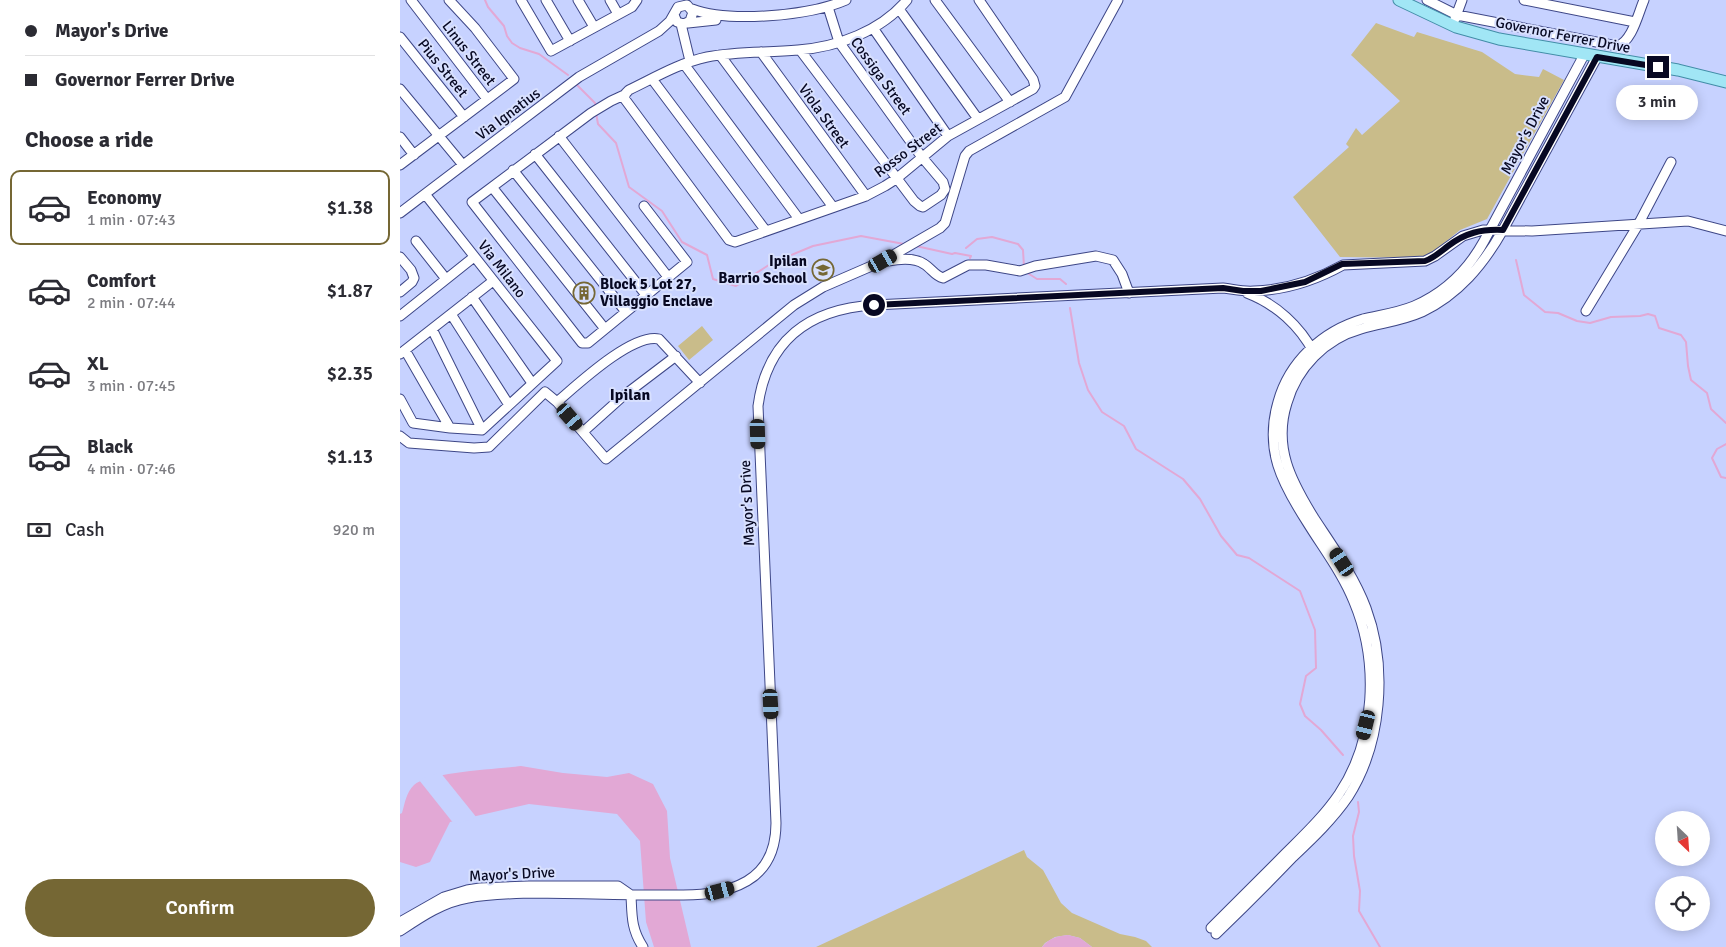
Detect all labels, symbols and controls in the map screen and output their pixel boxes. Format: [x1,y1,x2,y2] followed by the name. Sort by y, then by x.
[1494,13,1632,57] street label: Governor Ferrer Drive
[438,17,500,89] street label: Linus Street
[55,19,169,43] text: Mayor's Drive
[847,34,915,118] street label: Cossiga Street
[414,35,472,101] street label: Pius Street
[1647,56,1669,78] route end
[55,68,235,92] text: Governor Ferrer Drive
[795,80,853,152] street label: Viola Street
[472,84,544,144] street label: Via Ignatius
[1617,84,1699,120] callout: 3 min
[1638,92,1676,112] text: 3 min
[1497,93,1553,177] street label: Mayor's Drive
[871,119,945,181] street label: Rosso Street
[25,126,153,153] text: Choose a ride
[27,185,72,230] icon: car
[87,186,161,210] text: Economy
[327,196,373,220] text: $1.38
[87,210,176,230] text: 1 min · 07:43
[474,237,530,301] street label: Via Milano
[866,247,899,275] car
[718,252,807,287] place label: Ipilan Barrio School
[811,258,835,282] school or university icon: Ipilan Barrio School
[27,268,72,313] icon: car
[87,269,156,293] text: Comfort
[600,275,713,310] place label: Block 5 Lot 27, Villaggio Enclave
[327,279,373,303] text: $1.87
[572,281,596,305] building icon: Block 5 Lot 27, Villaggio Enclave
[87,293,176,313] text: 2 min · 07:44
[863,294,885,316] route start
[27,351,72,396] icon: car
[87,352,109,376] text: XL
[327,362,373,386] text: $2.35
[87,376,176,396] text: 3 min · 07:45
[610,385,650,405] district label: Ipilan
[554,401,585,433] car
[749,419,766,449] car
[27,434,72,479] icon: car
[87,435,133,459] text: Black
[327,445,373,469] text: $1.13
[87,459,176,479] text: 4 min · 07:46
[736,459,758,547] street label: Mayor's Drive
[25,516,53,544] icon: cash
[65,518,105,542] text: Cash
[333,520,375,540] text: 920 m
[1327,545,1356,579] car
[762,689,779,719] car
[1355,709,1376,741] car
[1655,811,1710,866] north arrow
[1655,811,1710,931] map controls
[468,863,556,885] street label: Mayor's Drive
[1655,876,1710,931] button: locate
[25,879,375,937] button: Confirm
[703,880,736,902] car

